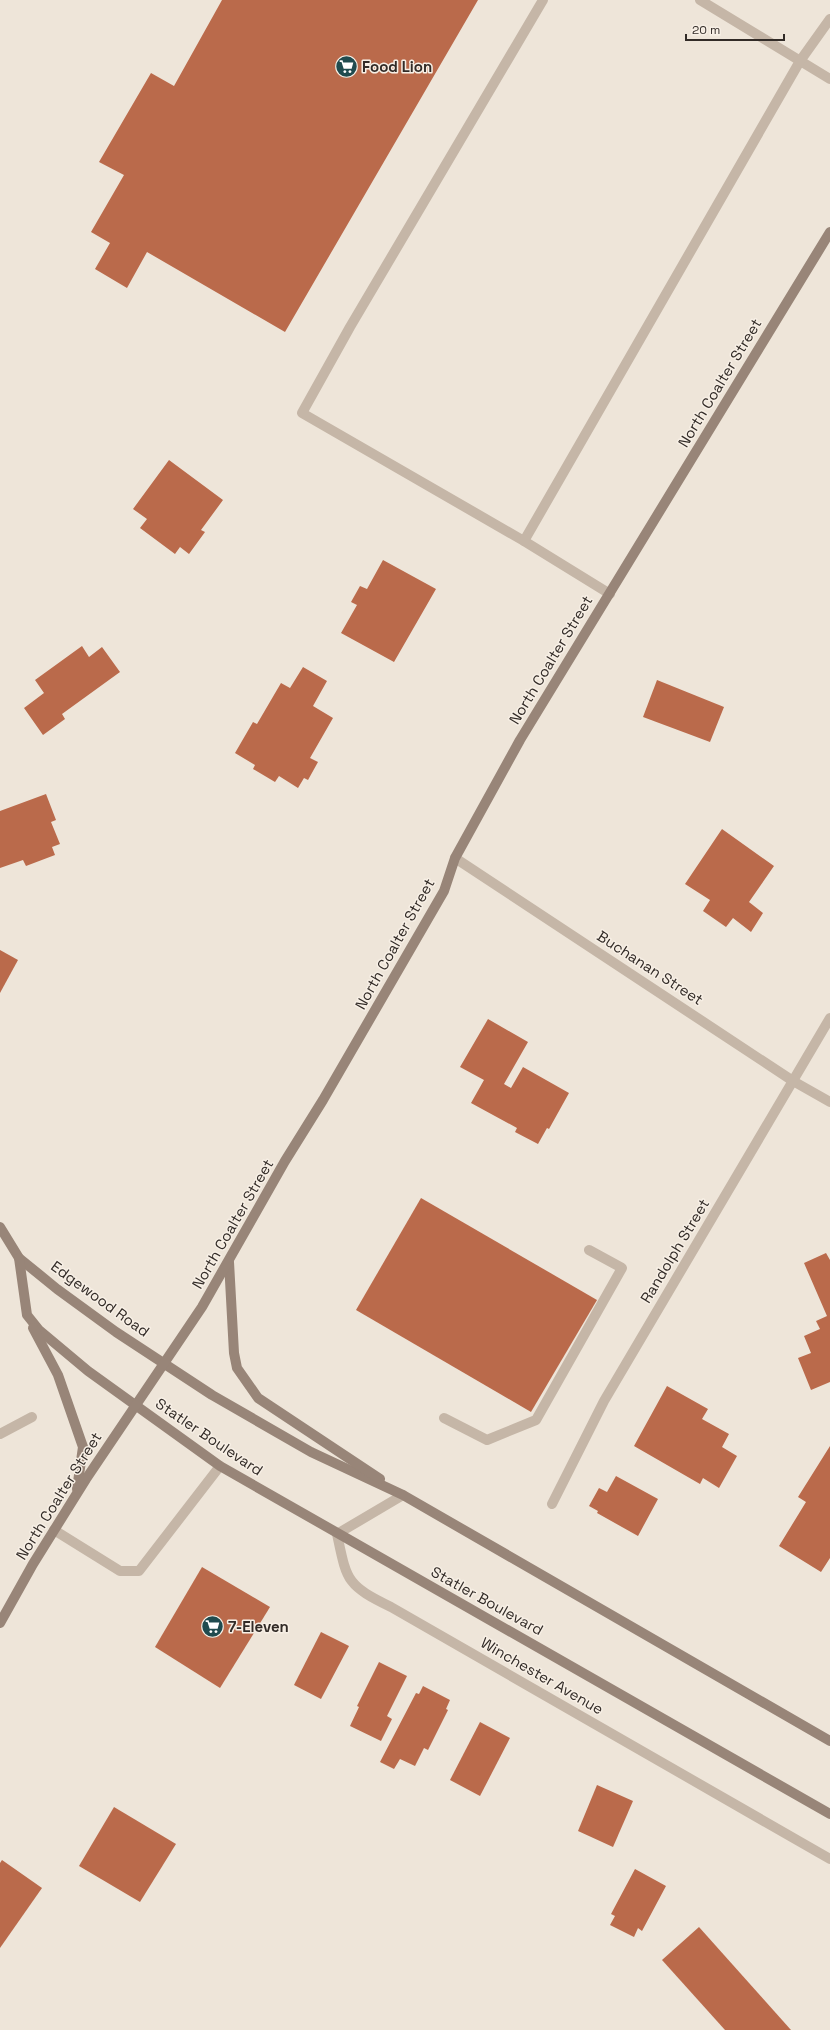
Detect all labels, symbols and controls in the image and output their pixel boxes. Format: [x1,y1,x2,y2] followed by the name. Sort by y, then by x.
[686,16,784,42] scale bar
[692,22,720,38] text: 20 m
[334,54,360,80] supermarket icon: Food Lion
[362,57,432,76] place label: Food Lion
[674,315,766,451] street label: North Coalter Street
[505,592,597,728] street label: North Coalter Street
[351,875,439,1013] street label: North Coalter Street
[594,926,707,1009] street label: Buchanan Street
[188,1155,278,1292] street label: North Coalter Street
[636,1195,713,1306] street label: Randolph Street
[47,1256,153,1341] street label: Edgewood Road
[152,1394,267,1479] street label: Statler Boulevard
[12,1428,106,1563] street label: North Coalter Street
[428,1562,547,1639] street label: Statler Boulevard
[199,1614,225,1640] supermarket icon: 7-Eleven
[228,1617,289,1636] place label: 7-Eleven
[477,1633,607,1718] street label: Winchester Avenue

